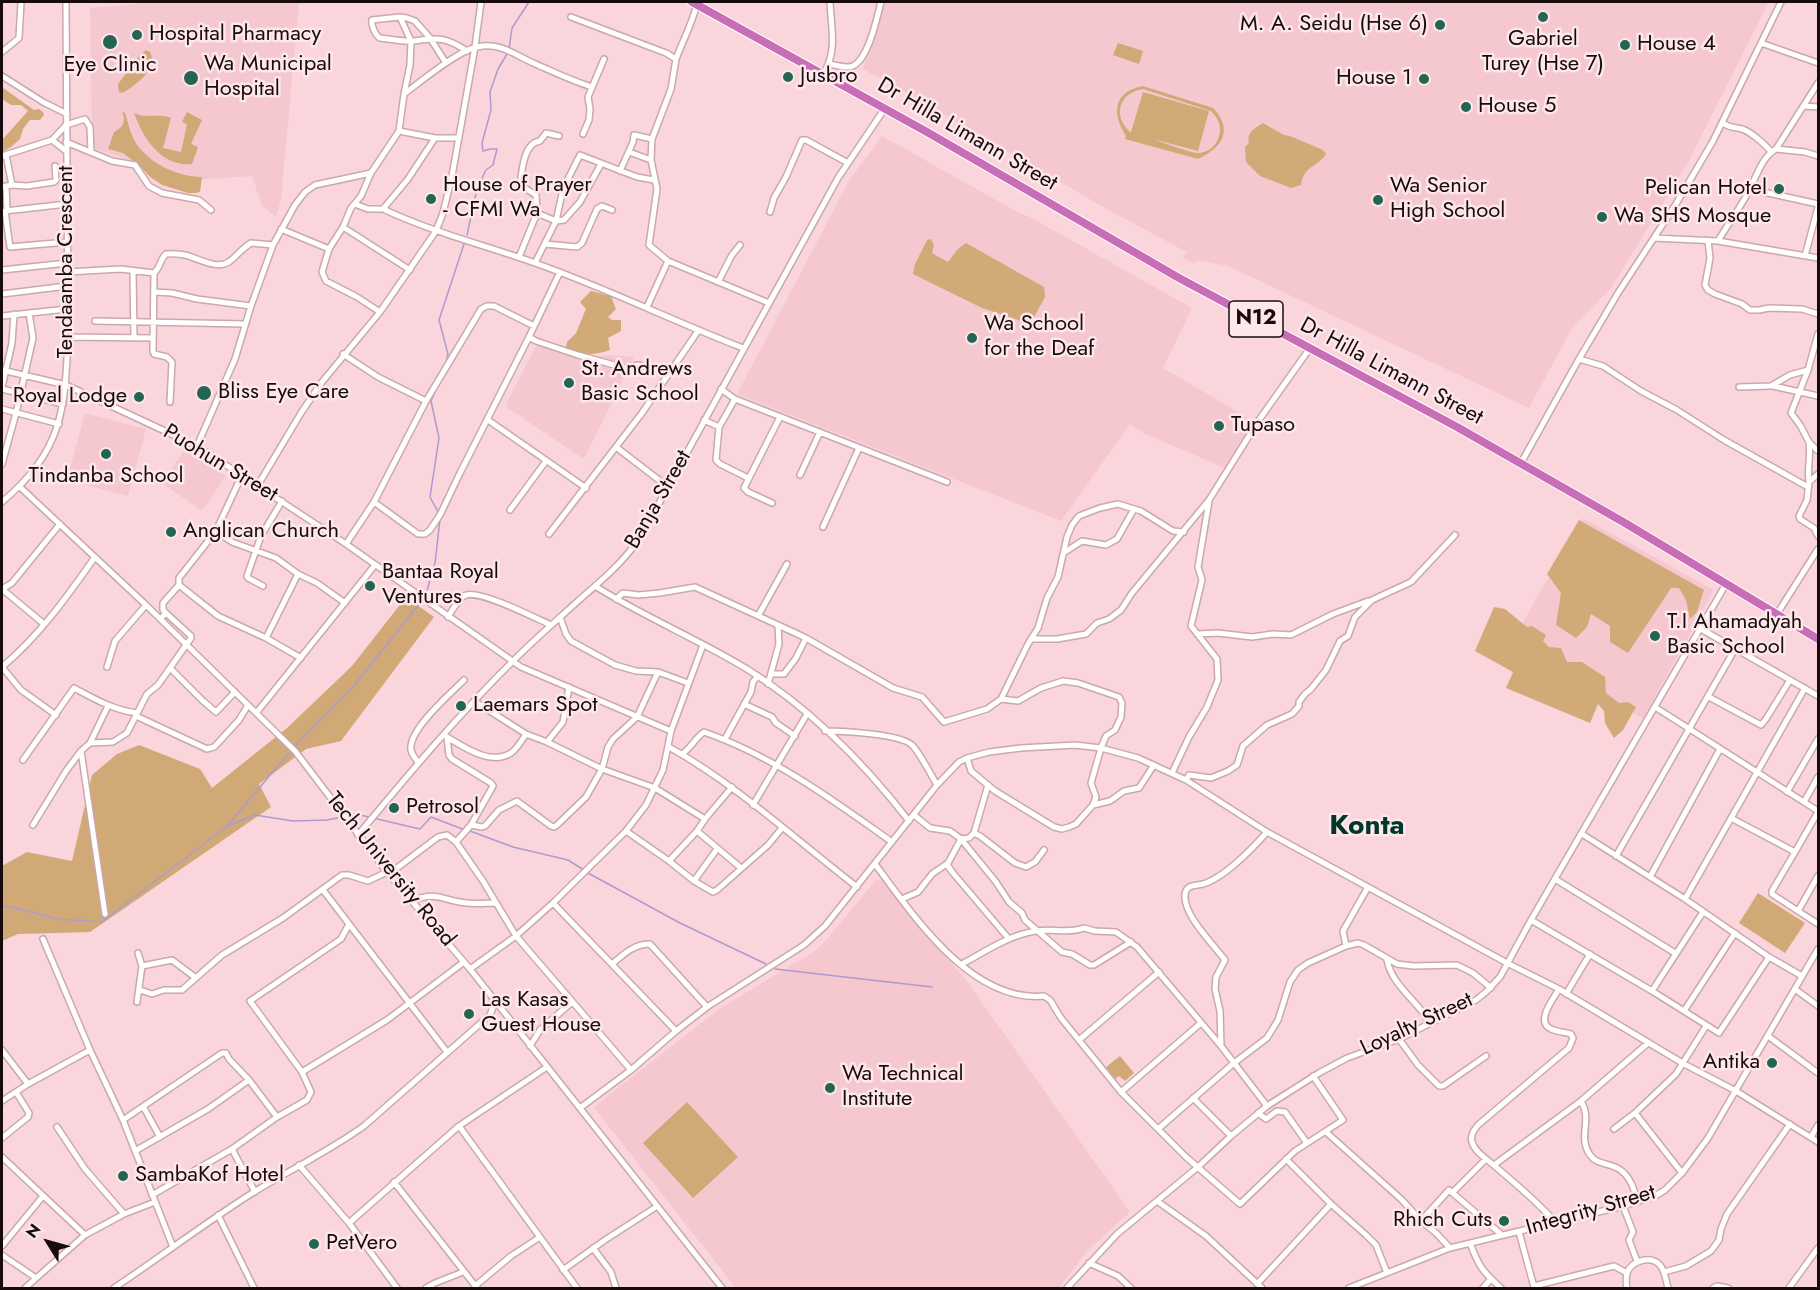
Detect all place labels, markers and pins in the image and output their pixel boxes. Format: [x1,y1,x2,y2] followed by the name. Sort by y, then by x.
[1536,10,1550,24] marker: Gabriel Turey (Hse 7)
[1240,12,1428,38] place label: M. A. Seidu (Hse 6)
[1433,18,1447,32] marker: M. A. Seidu (Hse 6)
[149,22,321,48] place label: Hospital Pharmacy
[1482,27,1604,78] place label: Gabriel Turey (Hse 7)
[130,28,144,42] marker: Hospital Pharmacy
[1637,32,1716,58] place label: House 4
[101,33,119,51] marker: Eye Clinic
[1618,38,1632,52] marker: House 4
[204,52,332,104] place label: Wa Municipal Hospital
[63,53,157,79] place label: Eye Clinic
[800,64,857,90] place label: Jusbro
[1336,66,1412,92] place label: House 1
[182,69,200,87] marker: Wa Municipal Hospital
[781,70,795,84] marker: Jusbro
[1417,72,1431,86] marker: House 1
[1478,94,1556,120] place label: House 5
[1459,100,1473,114] marker: House 5
[443,173,592,224] place label: House of Prayer - CFMI Wa
[1390,174,1505,226] place label: Wa Senior High School
[1645,176,1767,202] place label: Pelican Hotel
[1772,182,1786,196] marker: Pelican Hotel
[424,192,438,206] marker: House of Prayer - CFMI Wa
[1371,193,1385,207] marker: Wa Senior High School
[1614,204,1771,230] place label: Wa SHS Mosque
[1595,210,1609,224] marker: Wa SHS Mosque
[984,312,1094,364] place label: Wa School for the Deaf
[965,331,979,345] marker: Wa School for the Deaf
[581,357,699,408] place label: St. Andrews Basic School
[562,376,576,390] marker: St. Andrews Basic School
[218,380,349,406] place label: Bliss Eye Care
[13,384,127,410] place label: Royal Lodge
[195,384,213,402] marker: Bliss Eye Care
[132,390,146,404] marker: Royal Lodge
[1231,413,1295,439] place label: Tupaso
[1212,419,1226,433] marker: Tupaso
[99,447,113,461] marker: Tindanba School
[28,464,184,490] place label: Tindanba School
[183,519,339,545] place label: Anglican Church
[164,525,178,539] marker: Anglican Church
[382,560,499,612] place label: Bantaa Royal Ventures
[363,579,377,593] marker: Bantaa Royal Ventures
[1667,610,1802,662] place label: T.I Ahamadyah Basic School
[1648,629,1662,643] marker: T.I Ahamadyah Basic School
[473,693,597,719] place label: Laemars Spot
[454,699,468,713] marker: Laemars Spot
[406,795,479,821] place label: Petrosol
[387,801,401,815] marker: Petrosol
[481,988,601,1040] place label: Las Kasas Guest House
[462,1007,476,1021] marker: Las Kasas Guest House
[1703,1050,1760,1076] place label: Antika
[1765,1056,1779,1070] marker: Antika
[842,1062,964,1114] place label: Wa Technical Institute
[823,1081,837,1095] marker: Wa Technical Institute
[135,1163,284,1189] place label: SambaKof Hotel
[116,1169,130,1183] marker: SambaKof Hotel
[1393,1208,1492,1234] place label: Rhich Cuts
[1497,1214,1511,1228] marker: Rhich Cuts
[326,1231,397,1257] place label: PetVero
[307,1237,321,1251] marker: PetVero

